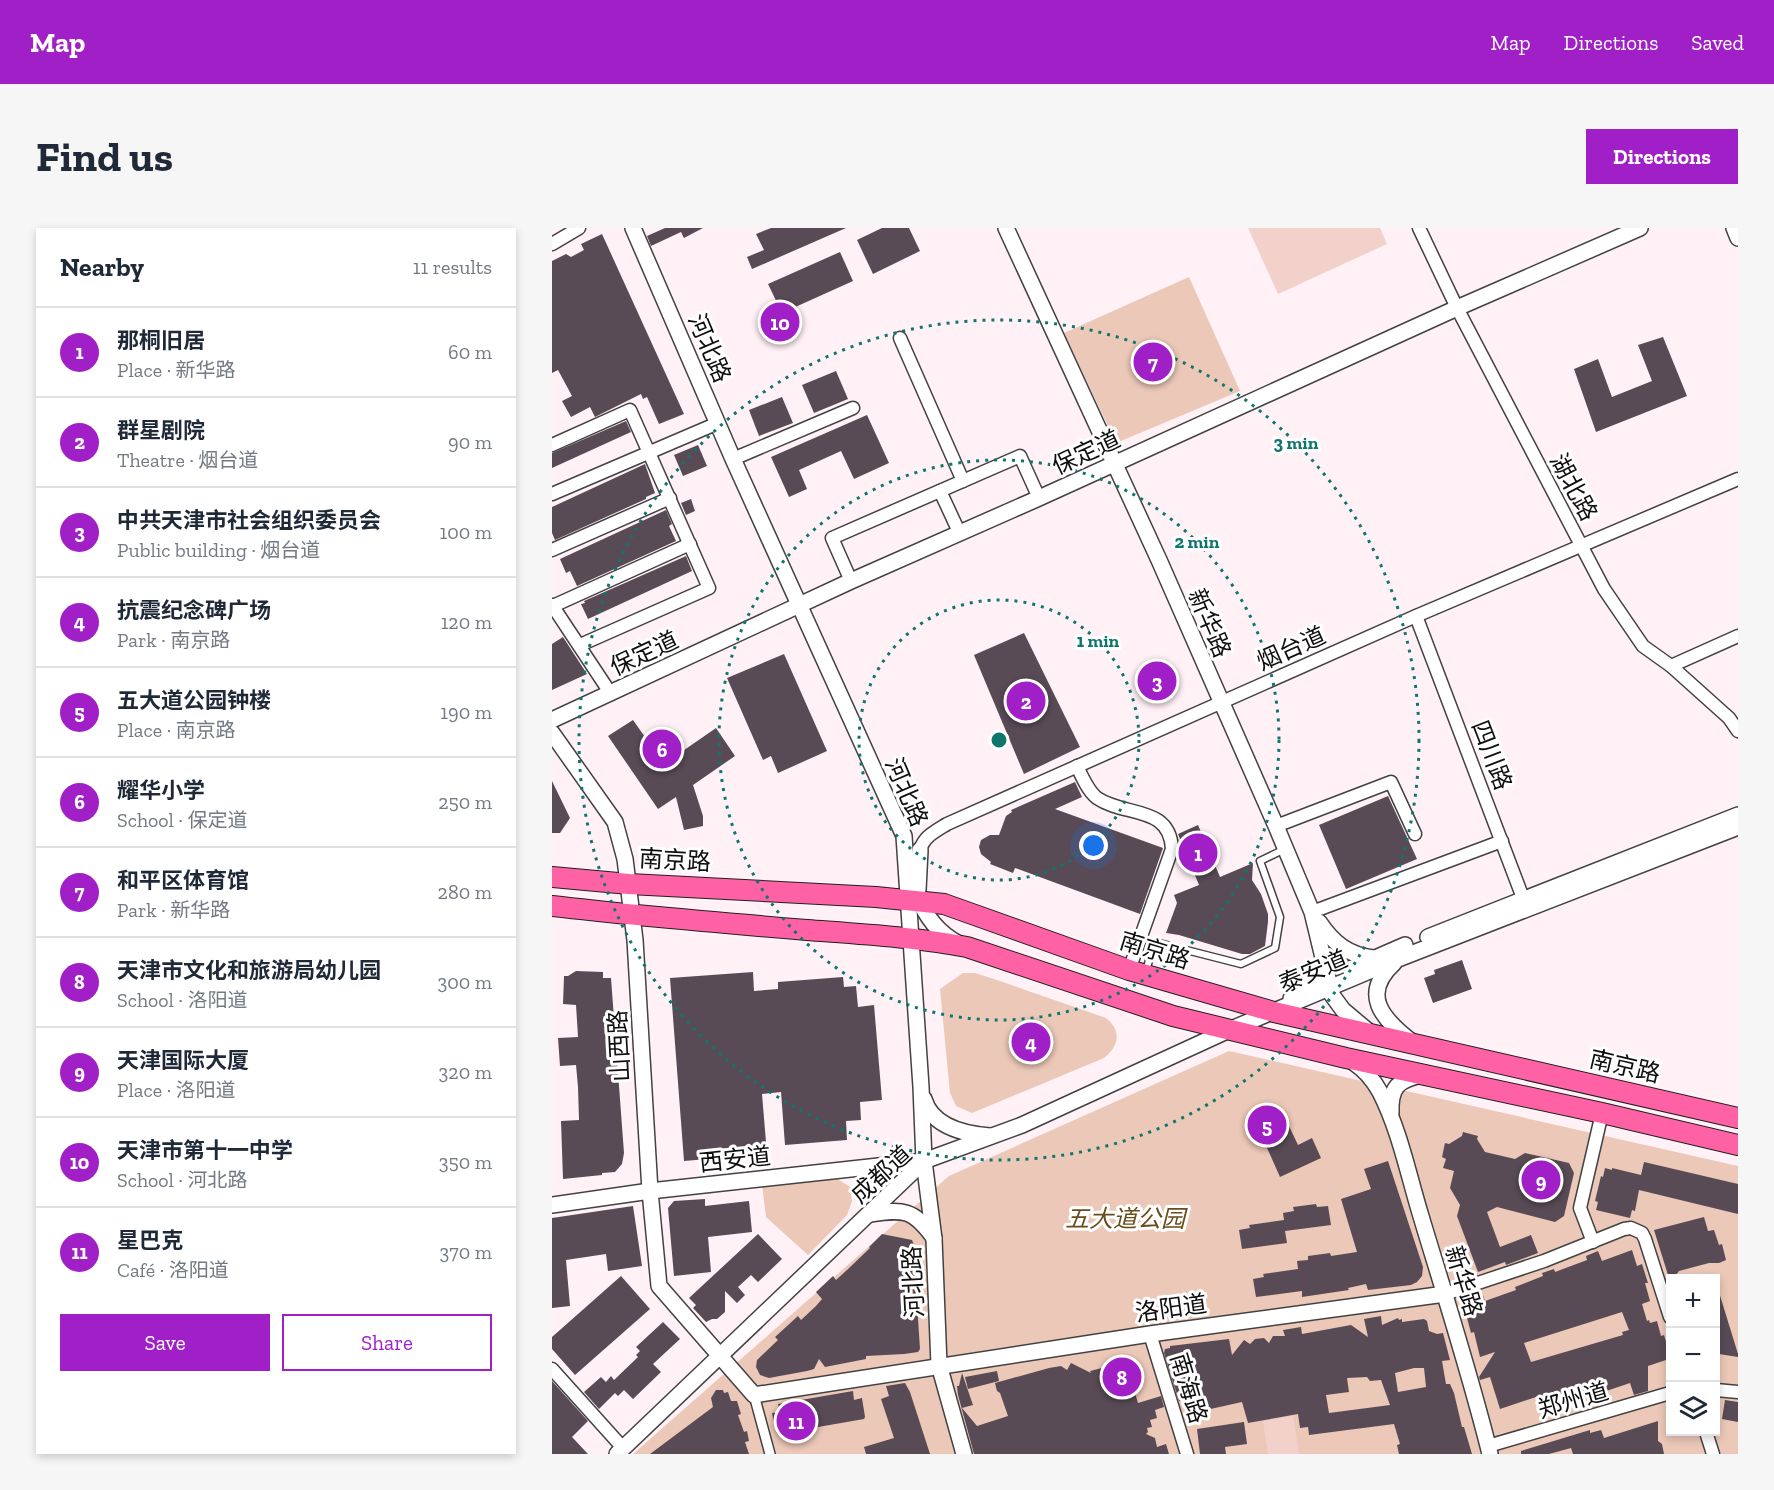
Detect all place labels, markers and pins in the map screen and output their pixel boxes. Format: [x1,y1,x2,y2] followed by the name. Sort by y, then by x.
[760,300,800,344] pin: 10
[1134,340,1172,384] pin: 7
[1138,658,1176,704] pin: 3
[1006,678,1046,724] pin: 2
[642,726,682,772] pin: 6
[989,730,1009,750] centre of rings
[1178,830,1218,876] pin: 1
[1012,1020,1050,1064] pin: 4
[1248,1102,1286,1148] pin: 5
[1522,1158,1560,1202] pin: 9
[1102,1354,1142,1400] pin: 8
[776,1398,816,1444] pin: 11

